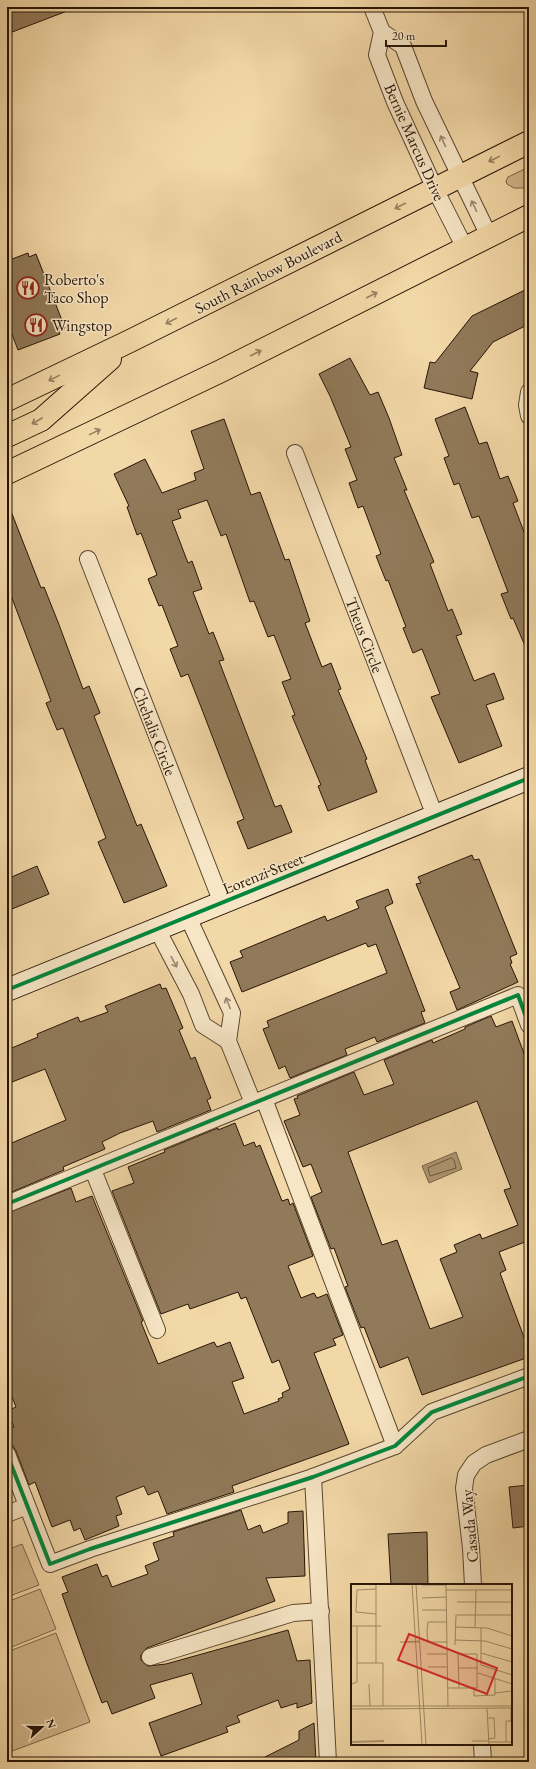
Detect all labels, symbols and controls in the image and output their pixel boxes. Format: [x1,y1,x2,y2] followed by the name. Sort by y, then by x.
[386,22,446,48] scale bar
[392,28,416,44] text: 20 m
[379,80,450,204] street label: Bernie Marcus Drive
[439,135,446,147] one-way arrow
[489,156,501,164] one-way arrow
[470,200,477,212] one-way arrow
[394,203,406,210] one-way arrow
[191,226,346,319] street label: South Rainbow Boulevard
[44,269,109,308] place label: Roberto's Taco Shop
[15,275,41,301] restaurant icon: Roberto's Taco Shop
[365,291,377,298] one-way arrow
[23,312,49,338] restaurant icon: Wingstop
[52,315,112,336] place label: Wingstop
[165,318,177,325] one-way arrow
[249,349,261,357] one-way arrow
[48,375,60,382] one-way arrow
[31,418,43,426] one-way arrow
[89,428,101,435] one-way arrow
[341,594,389,676] street label: Theus Circle
[128,684,181,779] street label: Chehalis Circle
[220,848,307,899] street label: Lorenzi Street
[170,955,178,967] one-way arrow
[224,998,231,1010] one-way arrow
[456,1488,483,1563] street label: Casada Way
[351,1584,512,1745] inset map
[22,1707,62,1747] north arrow
[43,1717,60,1730] text: N

